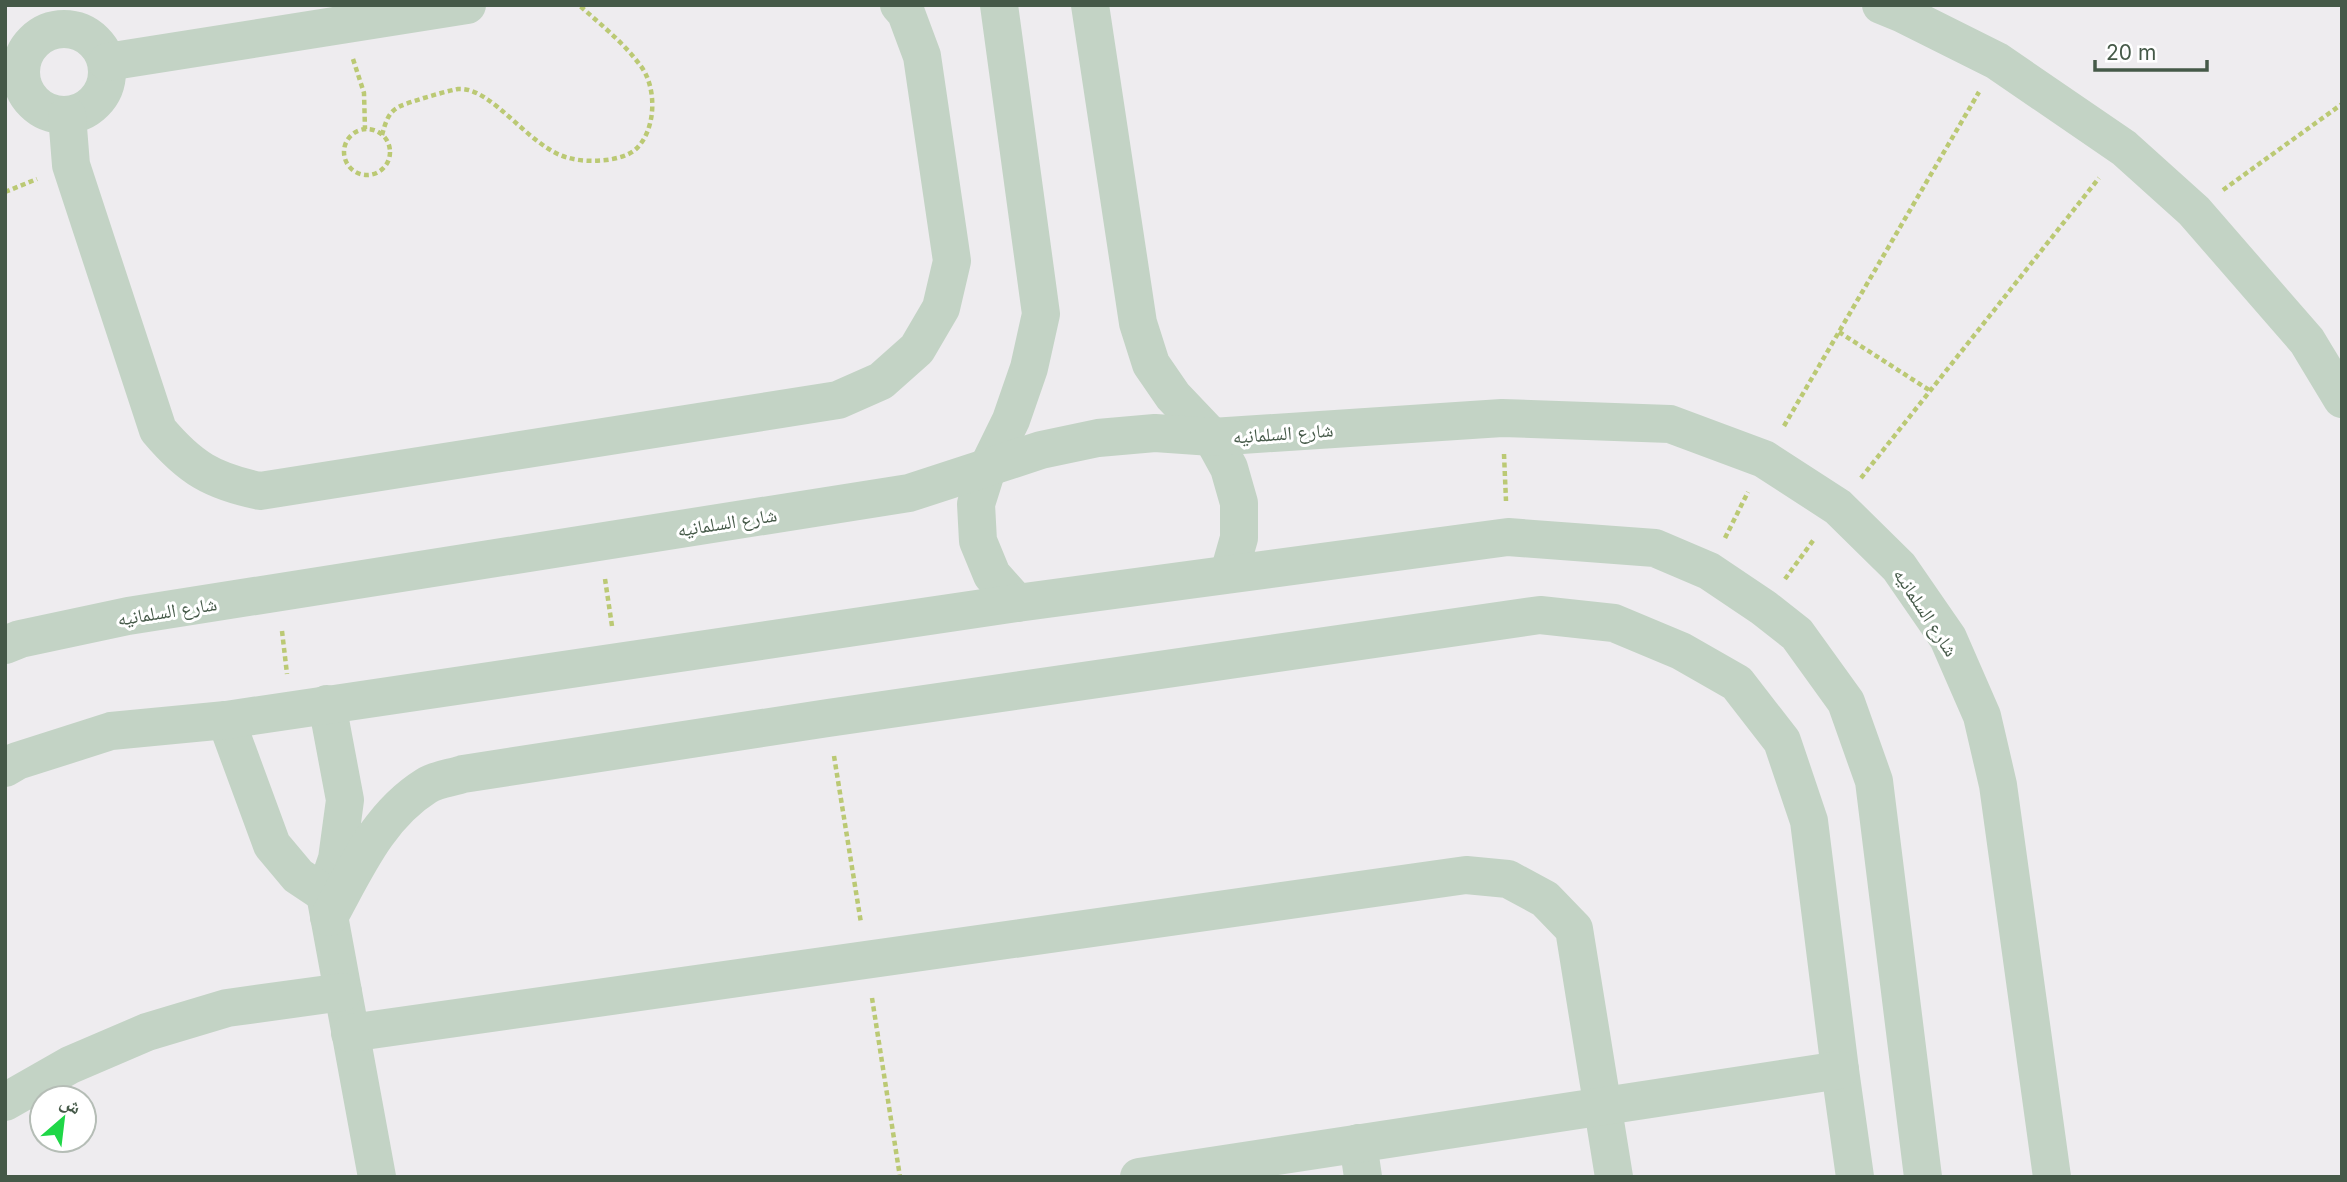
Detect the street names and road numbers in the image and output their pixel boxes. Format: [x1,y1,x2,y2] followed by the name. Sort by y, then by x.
[1232,419,1334,448] street label: شارع السلمانيه
[676,503,779,542] street label: شارع السلمانيه
[1889,564,1963,661] street label: شارع السلمانيه
[116,592,219,631] street label: شارع السلمانيه

